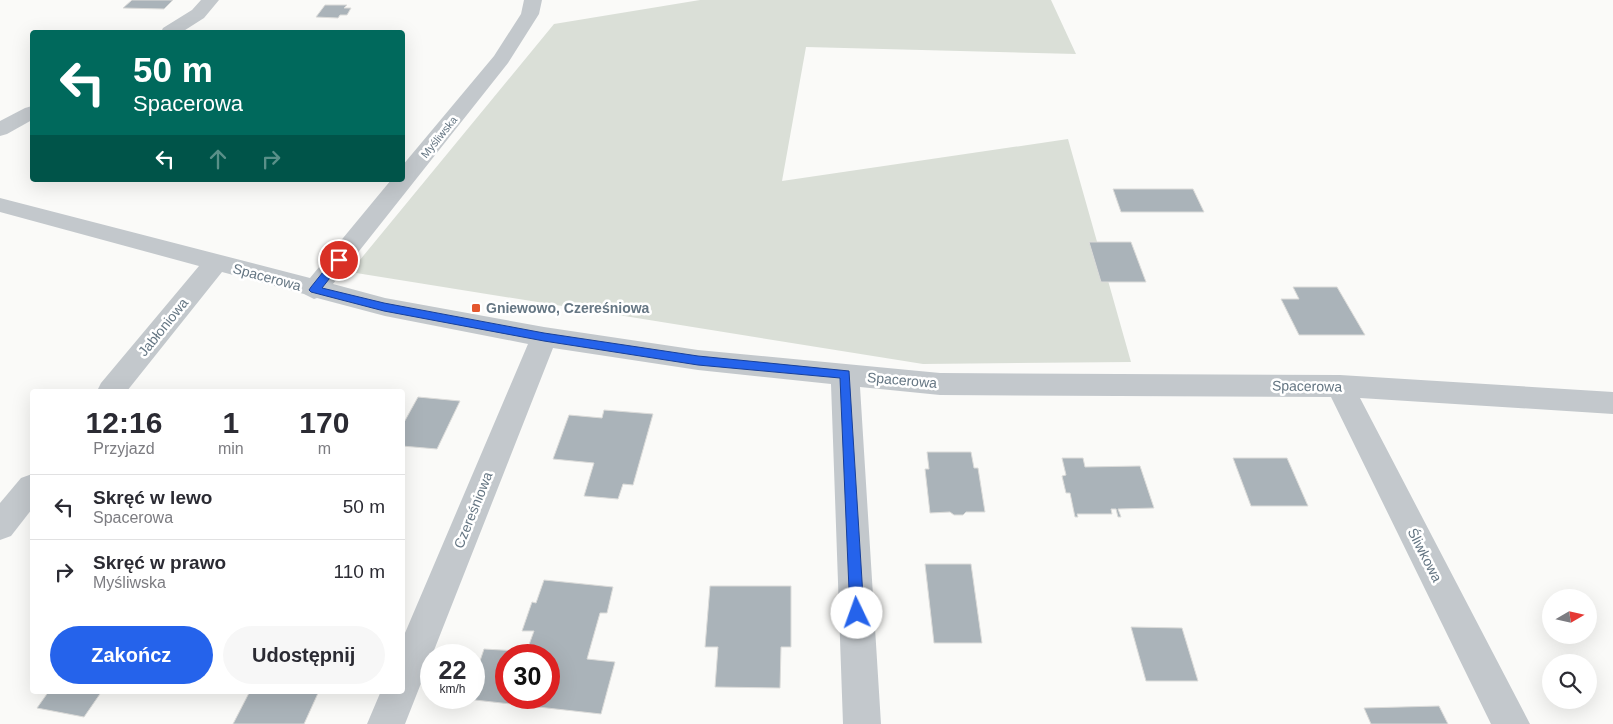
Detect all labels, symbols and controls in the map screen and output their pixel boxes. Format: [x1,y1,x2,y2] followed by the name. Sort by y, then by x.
[50,50,115,115] icon: left
[133,50,213,89] text: 50 m
[133,91,243,116] text: Spacerowa
[419,113,460,160] street label: Myśliwska
[151,145,179,173] icon: left
[204,145,232,173] icon: ahead
[257,145,285,173] icon: right
[318,239,360,281] pin
[325,246,353,274] icon: arrive
[231,260,303,294] street label: Spacerowa
[135,295,191,359] street label: Jabłoniowa
[486,300,650,316] place label: Gniewowo, Czereśniowa
[470,302,482,314] marker: Gniewowo, Czereśniowa
[866,369,938,391] street label: Spacerowa
[1272,377,1342,395] street label: Spacerowa
[86,406,162,439] text: 12:16
[222,406,239,439] text: 1
[299,406,349,439] text: 170
[93,440,155,457] text: Przyjazd
[218,440,244,457] text: min
[318,440,331,457] text: m
[450,469,496,551] street label: Czereśniowa
[93,487,212,508] text: Skręć w lewo
[50,493,78,521] icon: left
[343,496,385,517] text: 50 m
[93,509,173,526] text: Spacerowa
[1405,525,1446,585] street label: Śliwkowa
[93,552,226,573] text: Skręć w prawo
[50,558,78,586] icon: right
[334,561,385,582] text: 110 m
[93,574,166,591] text: Myśliwska
[830,586,882,638] position arrow
[1542,589,1598,644] north arrow
[1542,589,1597,709] map controls
[50,626,213,684] button: Zakończ
[223,626,385,684] button: Udostępnij
[495,644,560,709] speed limit sign: 30
[1542,654,1597,709] button: search
[439,656,466,684] text: 22
[439,682,466,696] text: km/h

